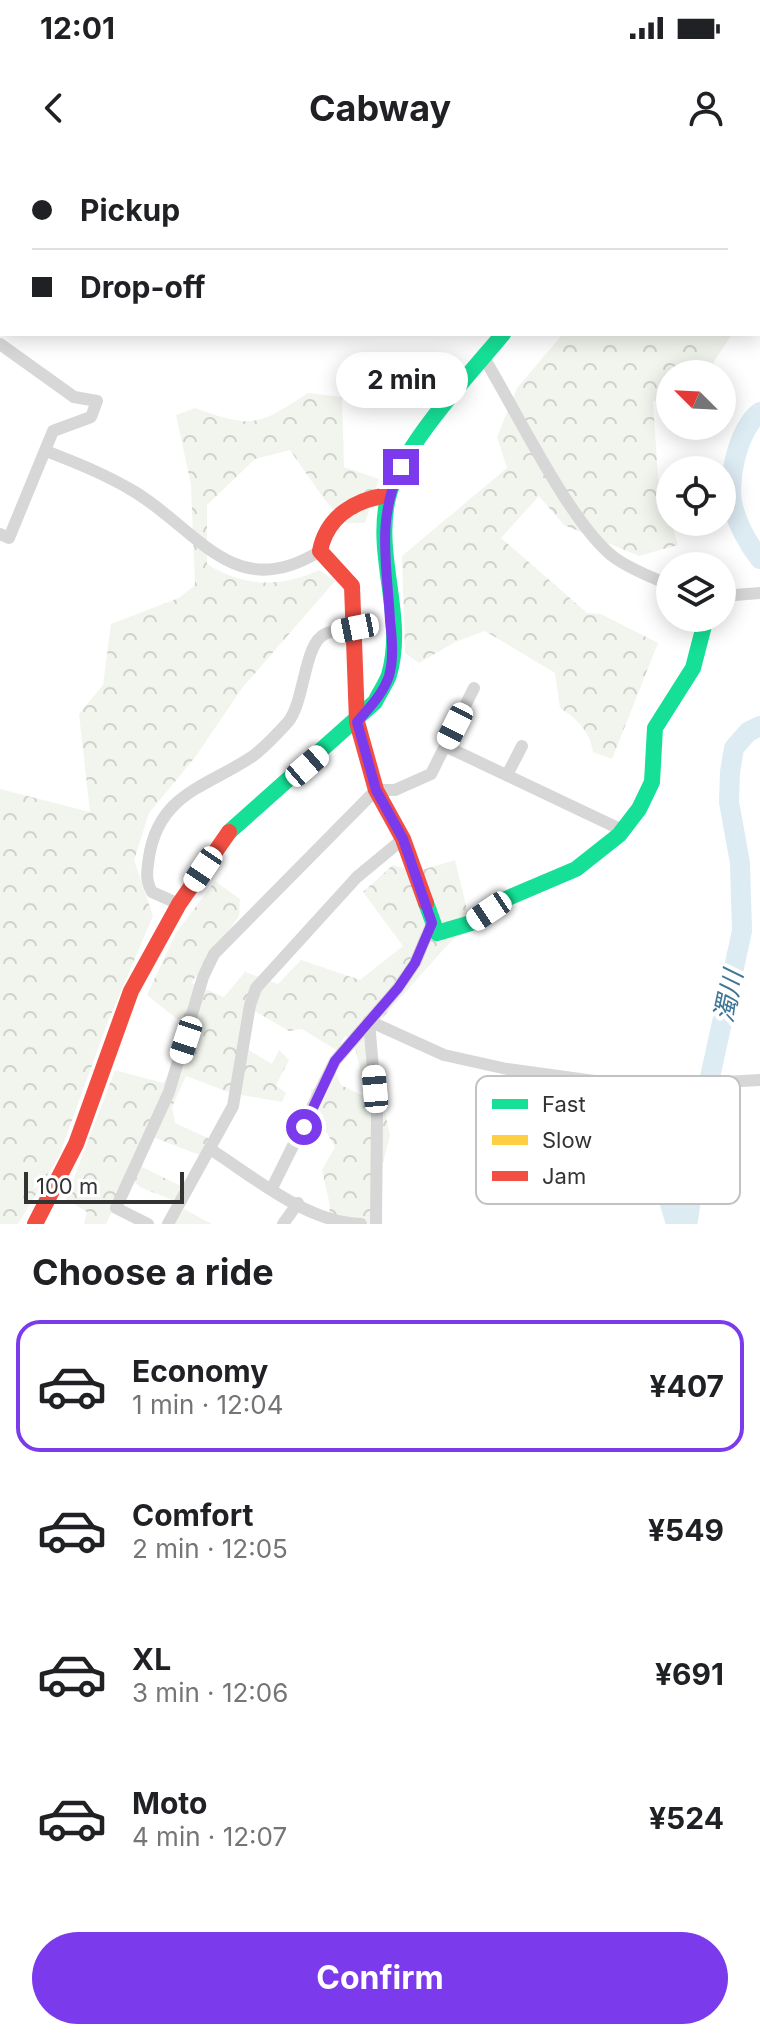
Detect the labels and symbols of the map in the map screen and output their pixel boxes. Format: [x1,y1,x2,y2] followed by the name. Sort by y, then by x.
[335,351,467,407] callout: 2 min
[656,360,736,440] north arrow
[383,449,419,485] route end
[329,612,381,644] car
[433,699,477,753] car
[281,741,333,791] car
[180,842,226,896] car
[462,888,516,934] car
[707,964,749,1025] water label: 濁川
[167,1013,205,1067] car
[361,1064,389,1114] car
[476,1076,740,1204] legend
[542,1091,586,1117] text: Fast
[286,1109,322,1145] route start
[542,1127,592,1153] text: Slow
[542,1163,586,1189] text: Jam
[24,1168,184,1204] scale bar

